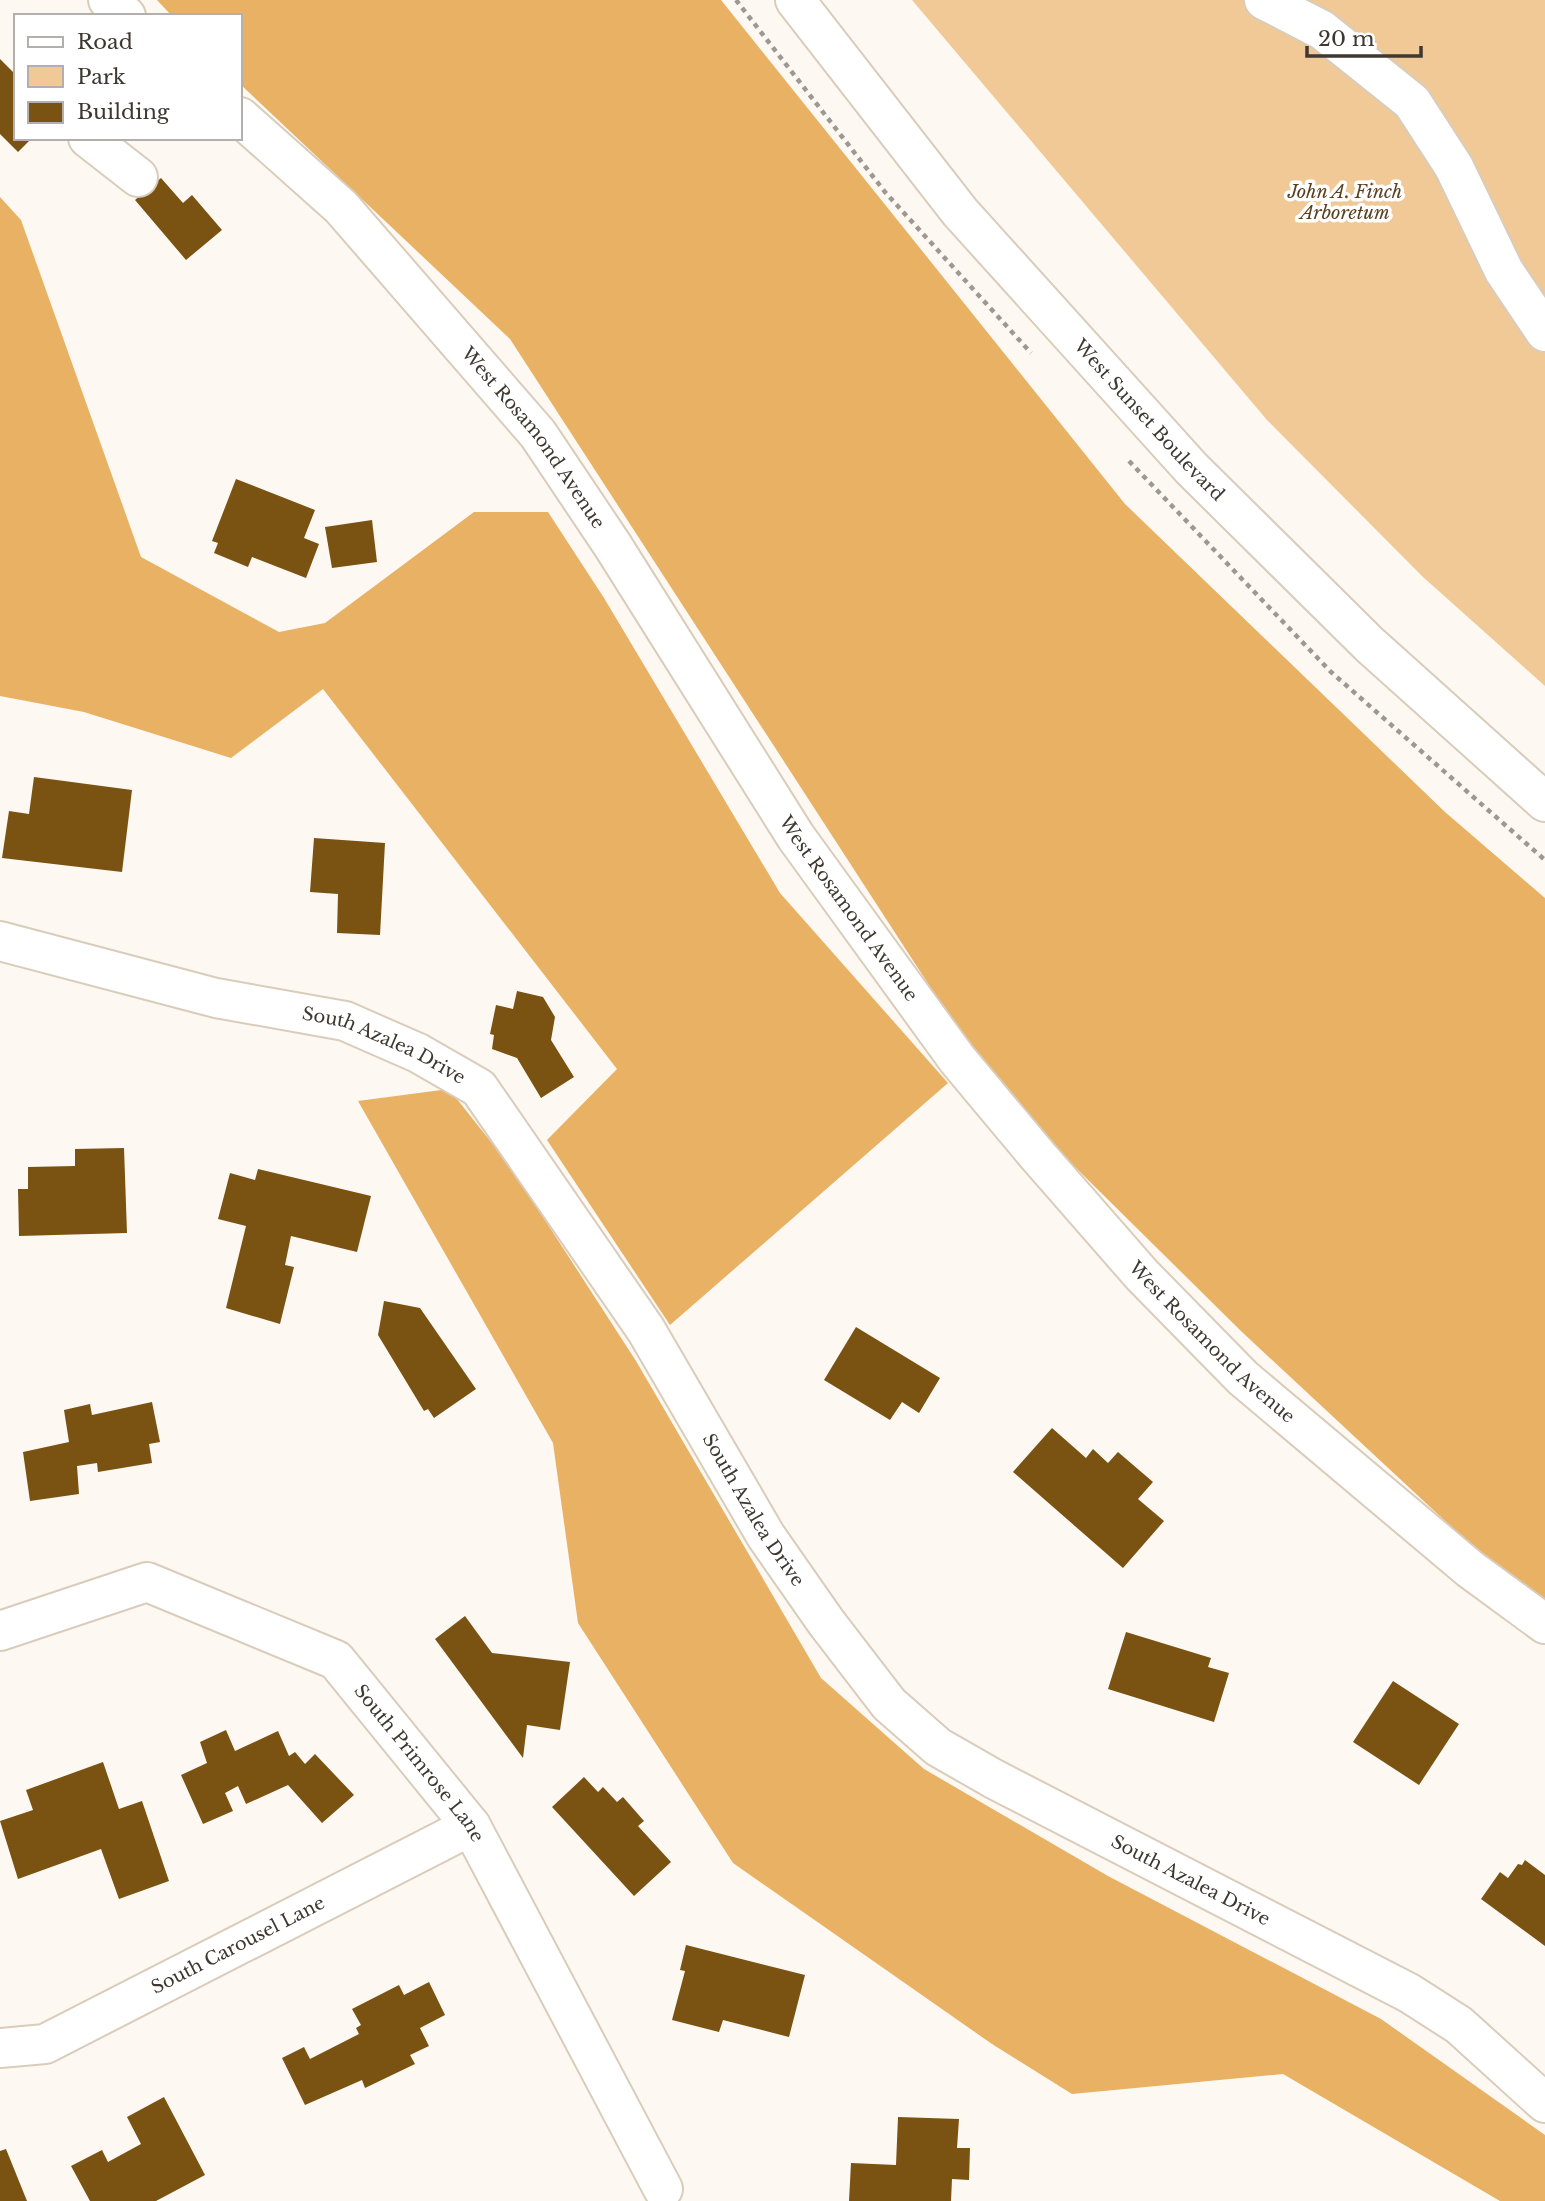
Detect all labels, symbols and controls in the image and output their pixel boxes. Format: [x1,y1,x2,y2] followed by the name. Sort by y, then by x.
[14,14,242,140] legend
[1307,14,1421,58] scale bar
[1318,26,1375,52] text: 20 m
[77,29,133,55] text: Road
[77,64,126,90] text: Park
[77,99,170,125] text: Building
[1287,181,1402,224] park label: John A. Finch Arboretum
[1069,334,1229,506] street label: West Sunset Boulevard
[456,342,609,533] street label: West Rosamond Avenue
[774,811,922,1005] street label: West Rosamond Avenue
[300,1003,469,1089] street label: South Azalea Drive
[1123,1256,1299,1428] street label: West Rosamond Avenue
[698,1430,809,1591] street label: South Azalea Drive
[349,1680,488,1846] street label: South Primrose Lane
[1107,1830,1274,1930] street label: South Azalea Drive
[148,1892,328,1999] street label: South Carousel Lane

